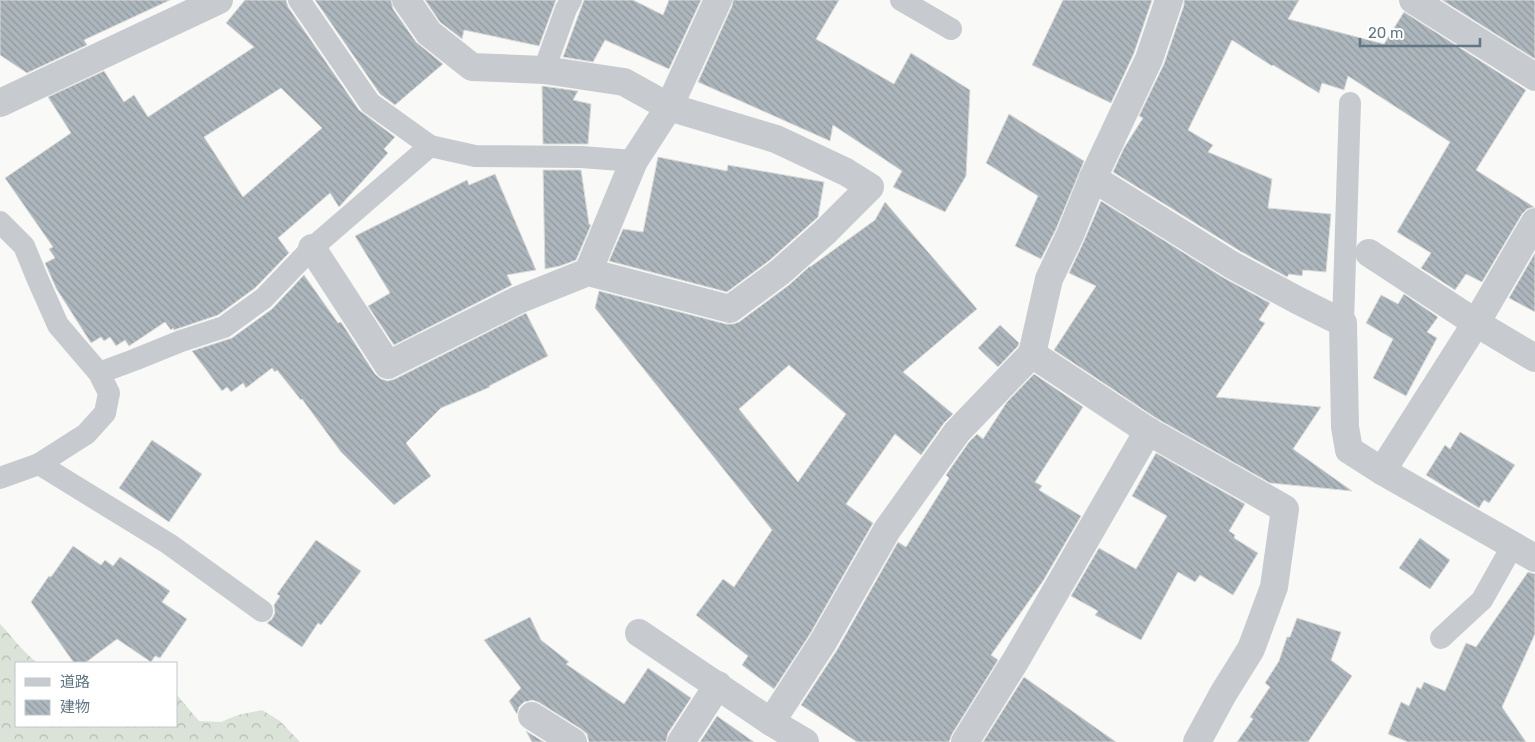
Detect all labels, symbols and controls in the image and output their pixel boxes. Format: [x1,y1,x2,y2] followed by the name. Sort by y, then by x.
[1360,15,1480,47] scale bar
[1368,24,1403,42] text: 20 m
[15,662,178,727] legend
[60,673,90,691] text: 道路
[60,698,90,716] text: 建物

